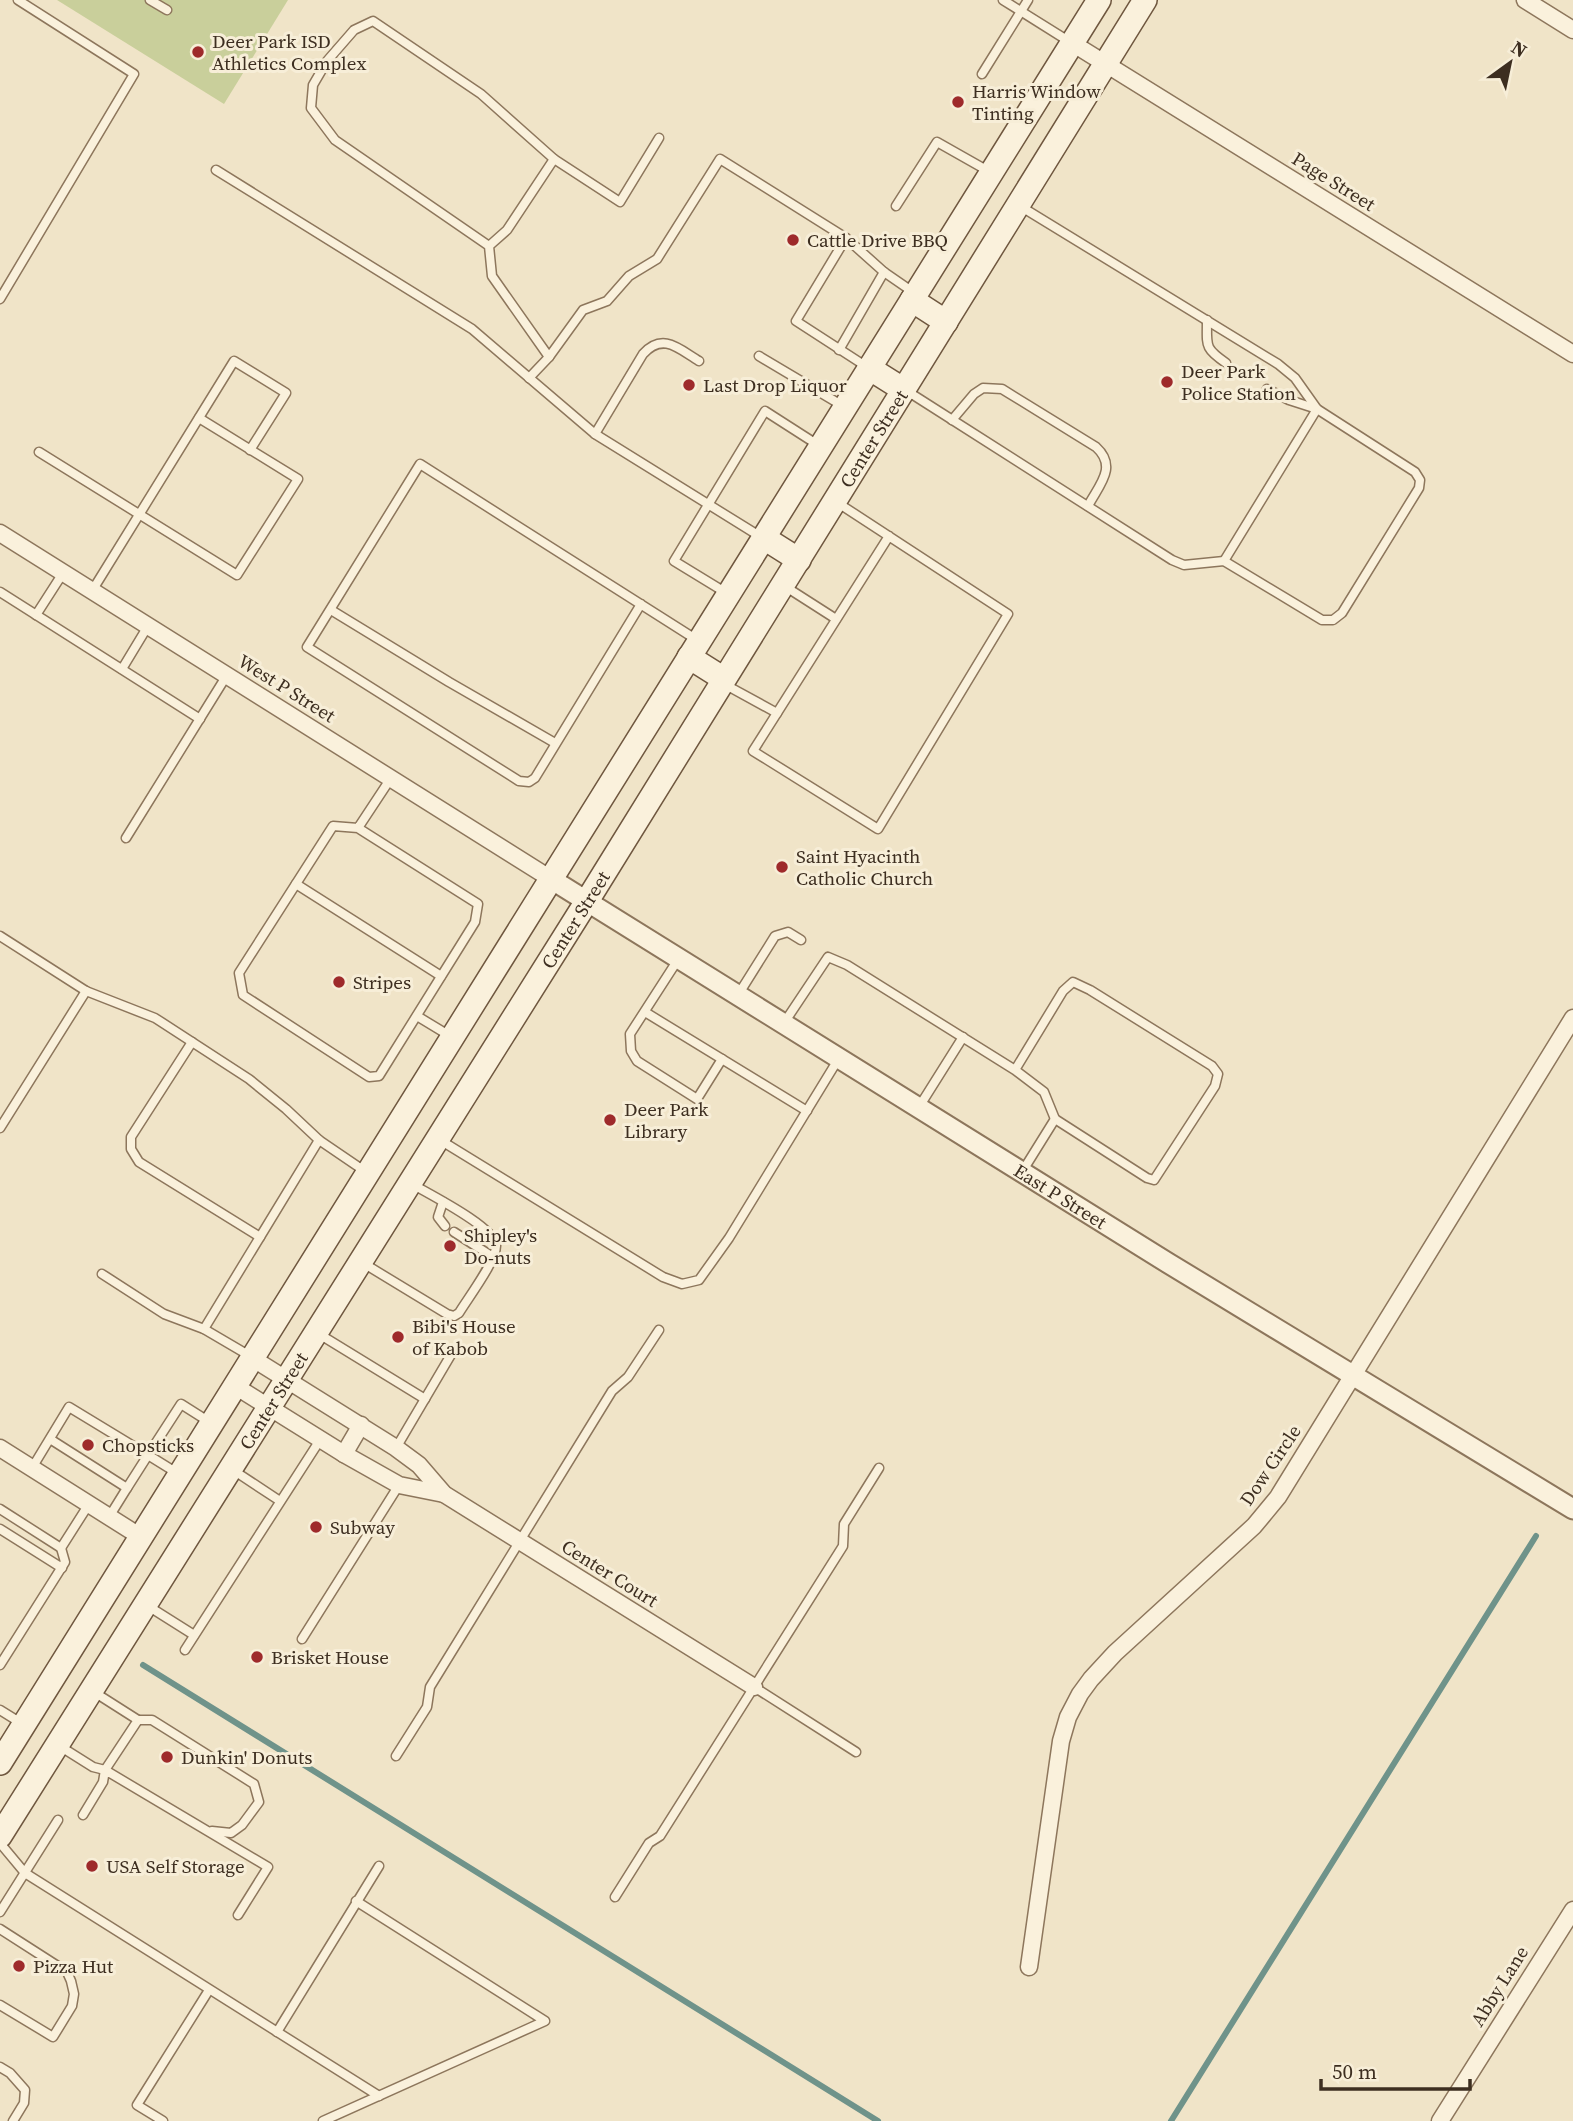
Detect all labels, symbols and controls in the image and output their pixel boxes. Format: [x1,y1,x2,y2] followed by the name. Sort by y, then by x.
[212,28,366,76] place label: Deer Park ISD Athletics Complex
[1475,28,1545,98] north arrow
[1506,34,1532,64] text: N
[190,44,206,60] marker: Deer Park ISD Athletics Complex
[972,78,1101,126] place label: Harris Window Tinting
[950,94,966,110] marker: Harris Window Tinting
[1287,145,1381,217] street label: Page Street
[807,227,948,253] place label: Cattle Drive BBQ
[785,232,801,248] marker: Cattle Drive BBQ
[1181,358,1296,406] place label: Deer Park Police Station
[703,372,847,398] place label: Last Drop Liquor
[1159,374,1175,390] marker: Deer Park Police Station
[681,377,697,393] marker: Last Drop Liquor
[833,384,914,492] street label: Center Street
[233,648,341,729] street label: West P Street
[796,843,933,891] place label: Saint Hyacinth Catholic Church
[774,859,790,875] marker: Saint Hyacinth Catholic Church
[535,865,616,973] street label: Center Street
[353,969,411,995] place label: Stripes
[331,974,347,990] marker: Stripes
[624,1096,709,1144] place label: Deer Park Library
[602,1112,618,1128] marker: Deer Park Library
[1009,1157,1112,1235] street label: East P Street
[464,1222,537,1270] place label: Shipley's Do-nuts
[442,1238,458,1254] marker: Shipley's Do-nuts
[412,1313,516,1361] place label: Bibi's House of Kabob
[390,1329,406,1345] marker: Bibi's House of Kabob
[233,1346,314,1454] street label: Center Street
[1233,1419,1307,1511] street label: Dow Circle
[102,1432,194,1458] place label: Chopsticks
[80,1437,96,1453] marker: Chopsticks
[330,1514,395,1540] place label: Subway
[308,1519,324,1535] marker: Subway
[557,1533,664,1613] street label: Center Court
[271,1644,389,1670] place label: Brisket House
[249,1649,265,1665] marker: Brisket House
[181,1744,312,1770] place label: Dunkin' Donuts
[159,1749,175,1765] marker: Dunkin' Donuts
[106,1853,245,1879] place label: USA Self Storage
[84,1858,100,1874] marker: USA Self Storage
[1464,1941,1534,2031] street label: Abby Lane
[33,1953,114,1979] place label: Pizza Hut
[11,1958,27,1974] marker: Pizza Hut
[1321,2048,1470,2092] scale bar
[1332,2057,1377,2086] text: 50 m

